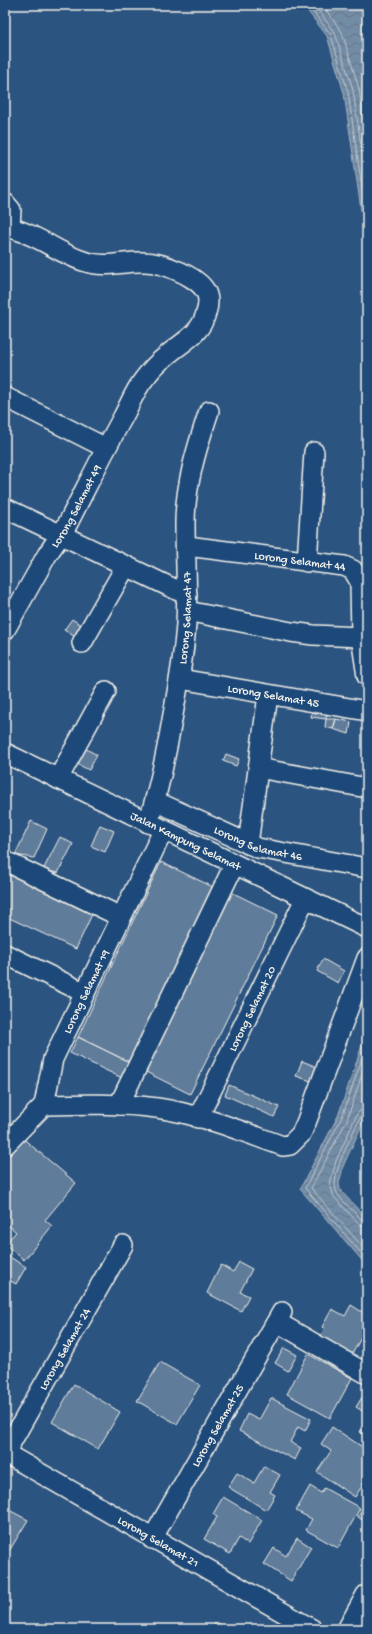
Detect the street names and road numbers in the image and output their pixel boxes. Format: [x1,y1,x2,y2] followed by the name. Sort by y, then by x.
[49,463,105,551] street label: Lorong Selamat 49
[253,550,347,575] street label: Lorong Selamat 44
[177,571,196,665] street label: Lorong Selamat 47
[227,682,320,712] street label: Lorong Selamat 45
[128,810,244,875] street label: Jalan Kampung Selamat
[211,824,304,865] street label: Lorong Selamat 46
[61,948,114,1036] street label: Lorong Selamat 19
[227,964,280,1054] street label: Lorong Selamat 20
[37,1306,95,1393] street label: Lorong Selamat 24
[190,1383,248,1470] street label: Lorong Selamat 25
[114,1514,201,1572] street label: Lorong Selamat 21

